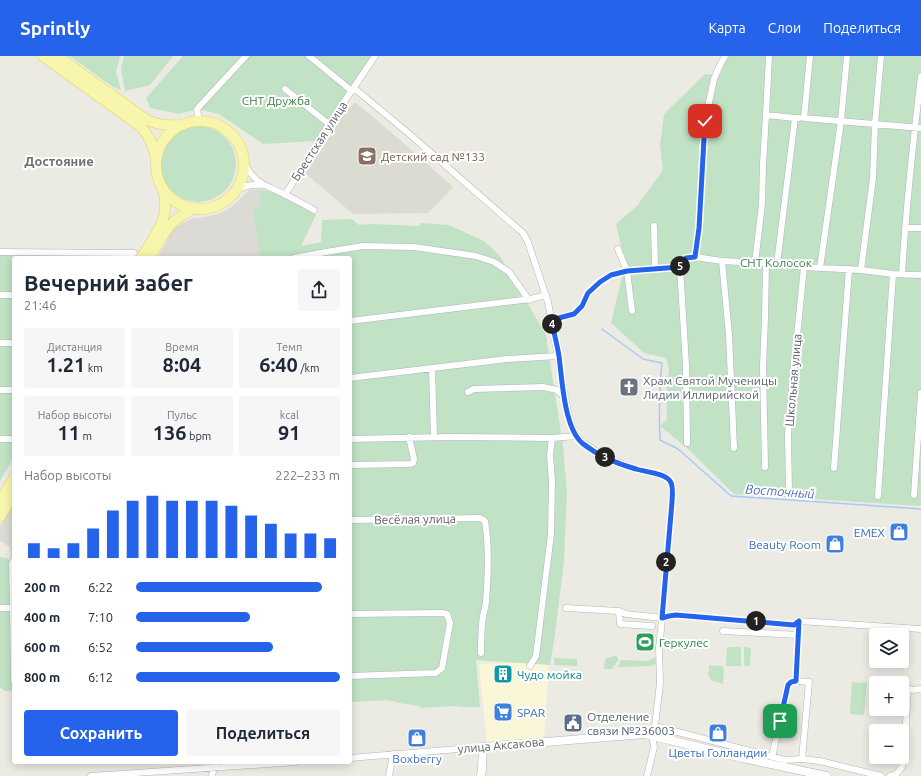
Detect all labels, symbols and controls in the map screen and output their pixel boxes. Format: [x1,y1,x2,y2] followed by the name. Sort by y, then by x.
[20,17,90,39] text: Sprintly
[708,20,746,36] text: Карта
[768,20,801,36] text: Слои
[823,20,901,36] text: Поделиться
[242,94,310,107] park label: СНТ Дружба
[288,99,350,183] street label: Брестская улица
[688,104,722,138] pin
[694,110,716,132] icon: check
[356,145,378,167] school or university icon: Детский сад №133
[381,150,485,163] place label: Детский сад №133
[24,154,94,168] district label: Достояние
[670,256,690,276] pin: 5
[740,256,812,269] park label: СНТ Колосок
[677,260,683,272] text: 5
[298,269,340,311] button: share
[24,270,193,295] text: Вечерний забег
[24,298,57,312] text: 21:46
[542,314,562,334] pin: 4
[549,318,555,330] text: 4
[782,333,804,427] street label: Школьная улица
[47,341,102,353] text: Дистанция
[165,341,199,353] text: Время
[276,341,302,353] text: Темп
[46,353,85,376] text: 1.21
[163,353,201,376] text: 8:04
[259,353,298,376] text: 6:40
[85,362,103,374] text: km
[298,362,320,374] text: /km
[643,374,777,401] place label: Храм Святой Мученицы Лидии Иллирийской
[618,376,640,398] church icon: Храм Святой Мученицы Лидии Иллирийской
[38,409,112,421] text: Набор высоты
[167,409,197,421] text: Пульс
[280,409,299,421] text: kcal
[57,421,80,444] text: 11
[153,421,186,444] text: 136
[278,421,301,444] text: 91
[80,430,92,442] text: m
[186,430,211,442] text: bpm
[595,447,615,467] pin: 3
[602,451,608,463] text: 3
[24,468,111,482] text: Набор высоты
[275,468,340,482] text: 222–233 m
[745,482,815,500] water label: Восточный
[374,512,456,526] street label: Весёлая улица
[888,521,910,543] shop icon: EMEX
[854,526,886,539] place label: EMEX
[824,533,846,555] shop icon: Beauty Room
[749,538,821,551] place label: Beauty Room
[656,552,676,572] pin: 2
[663,556,669,568] text: 2
[24,580,60,594] text: 200 m
[88,580,113,594] text: 6:22
[24,610,60,624] text: 400 m
[88,610,113,624] text: 7:10
[746,611,766,631] pin: 1
[753,615,759,627] text: 1
[869,628,909,764] map controls
[869,628,909,668] button: layers
[634,631,656,653] sports icon: Геркулес
[659,636,709,649] place label: Геркулес
[24,640,60,654] text: 600 m
[88,640,113,654] text: 6:52
[492,663,514,685] building icon: Чудо мойка
[517,668,582,681] place label: Чудо мойка
[24,670,60,684] text: 800 m
[88,670,113,684] text: 6:12
[869,676,909,716] button: +
[492,701,514,723] supermarket icon: SPAR
[763,704,797,738] pin
[517,706,546,719] place label: SPAR
[24,710,178,756] button: Сохранить
[186,710,340,756] button: Поделиться
[587,710,675,737] place label: Отделение связи №236003
[769,710,791,732] icon: arrive
[562,712,584,734] public building icon: Отделение связи №236003
[707,722,729,744] shop icon: Цветы Голландии
[869,724,909,764] button: −
[406,727,428,749] shop icon: Boxberry
[457,735,545,755] street label: улица Аксакова
[669,746,767,759] place label: Цветы Голландии
[392,752,442,765] place label: Boxberry

